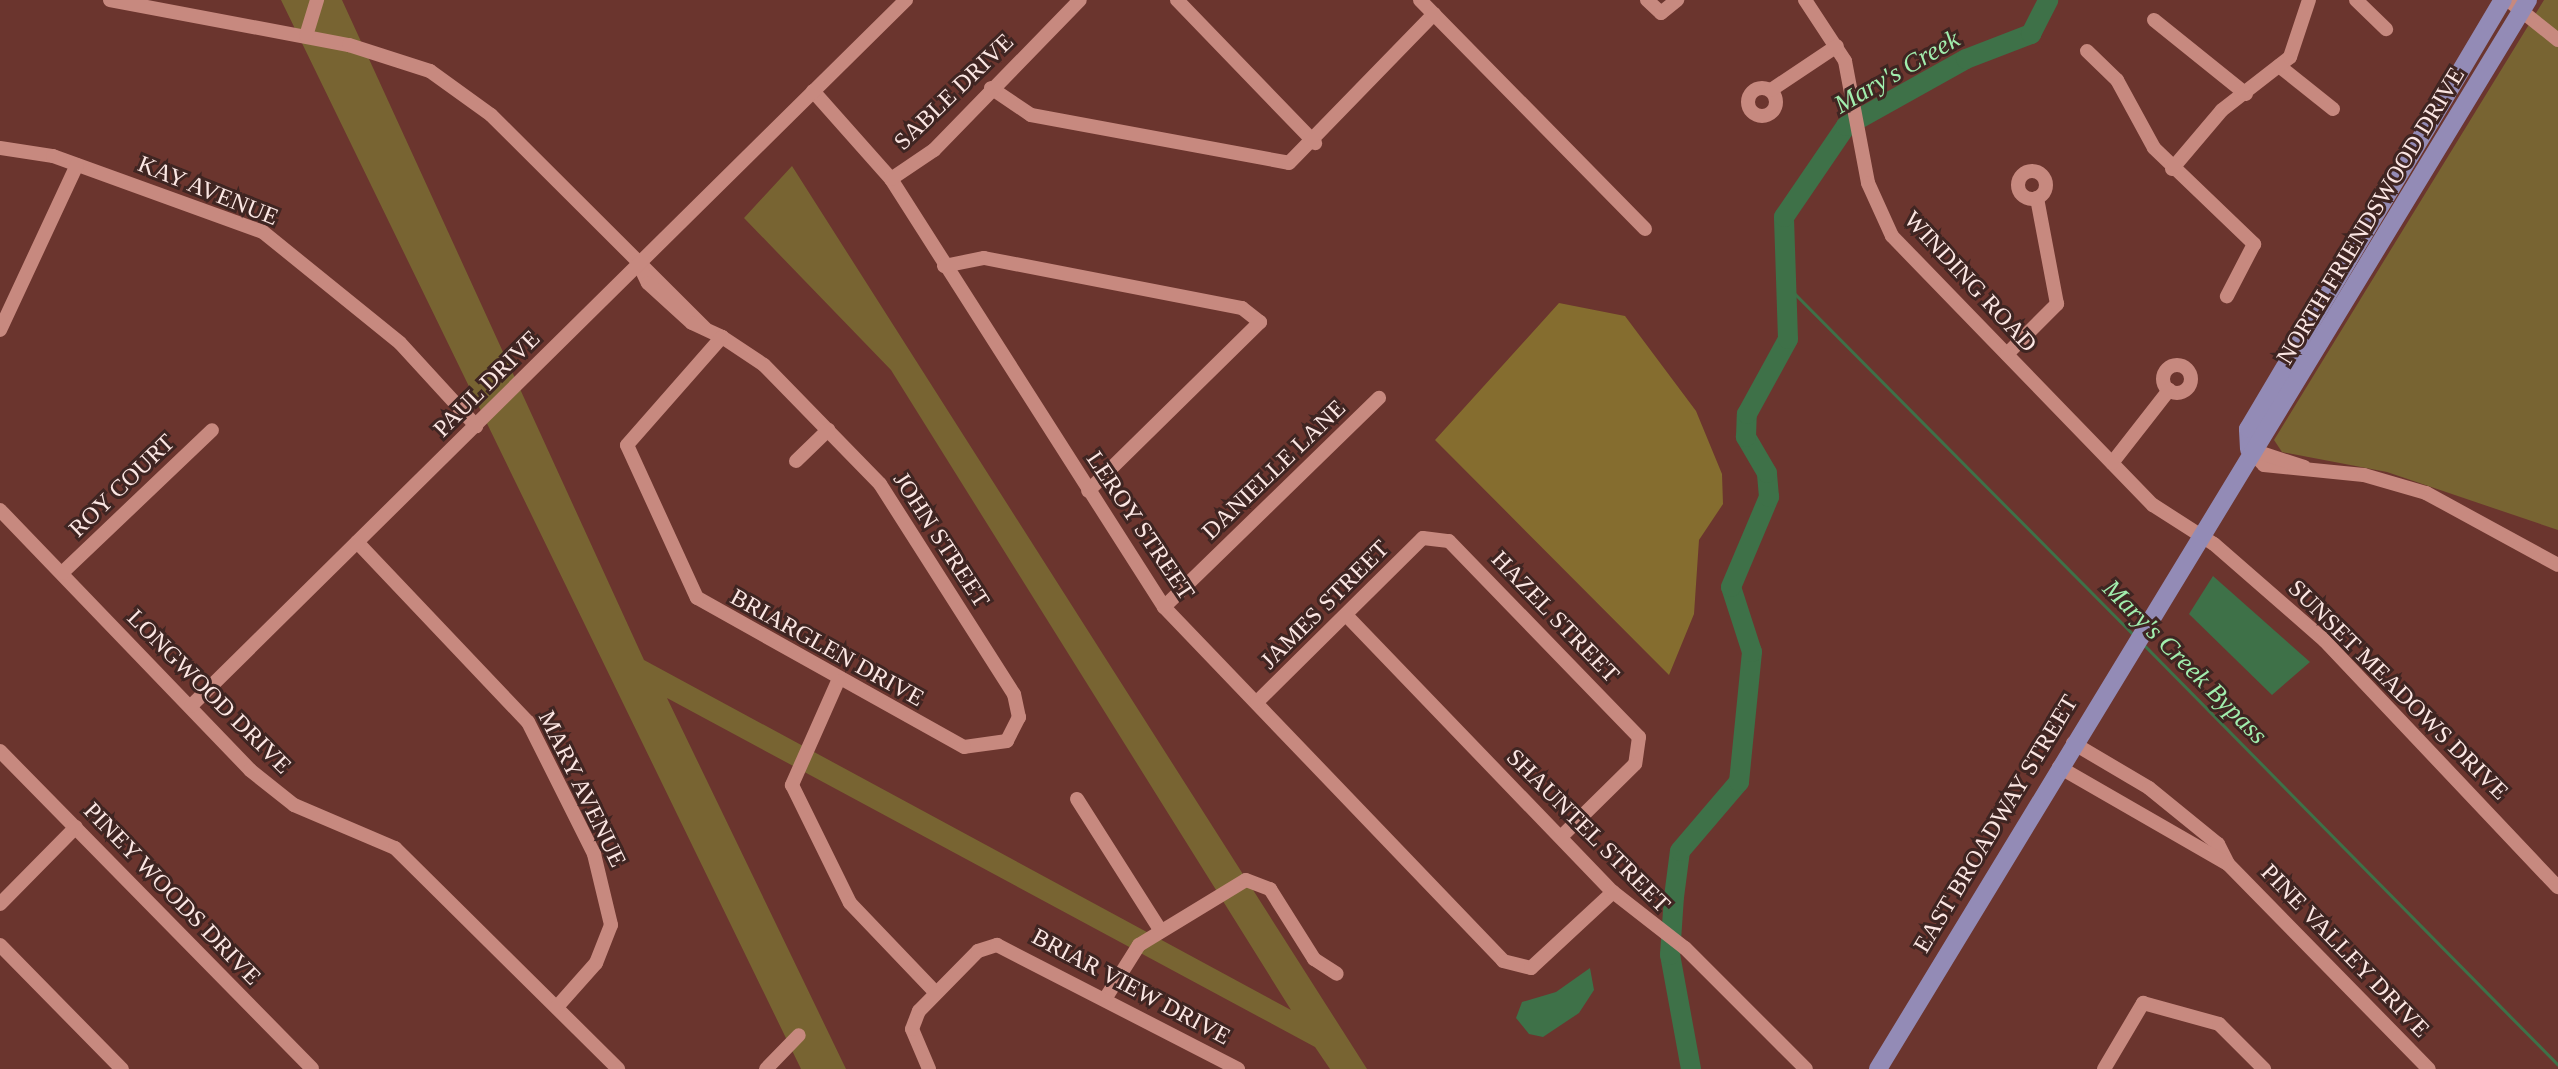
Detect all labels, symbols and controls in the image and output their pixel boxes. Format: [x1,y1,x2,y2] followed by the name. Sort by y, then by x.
[1829,24,1965,120] water label: Mary's Creek
[888,28,1020,156] street label: SABLE DRIVE
[2271,62,2471,370] street label: NORTH FRIENDSWOOD DRIVE
[132,149,284,233] street label: KAY AVENUE
[1897,206,2043,358] street label: WINDING ROAD
[427,324,547,444] street label: PAUL DRIVE
[1196,394,1352,546] street label: DANIELLE LANE
[63,428,181,544] street label: ROY COURT
[1079,446,1201,606] street label: LEROY STREET
[887,467,995,613] street label: JOHN STREET
[1255,535,1395,675] street label: JAMES STREET
[1485,545,1625,689] street label: HAZEL STREET
[2096,573,2274,751] water label: Mary's Creek Bypass
[2282,574,2514,806] street label: SUNSET MEADOWS DRIVE
[725,583,929,713] street label: BRIARGLEN DRIVE
[121,604,297,780] street label: LONGWOOD DRIVE
[1907,690,2085,958] street label: EAST BROADWAY STREET
[531,705,633,873] street label: MARY AVENUE
[1500,743,1676,919] street label: SHAUNTEL STREET
[77,796,267,992] street label: PINEY WOODS DRIVE
[2254,858,2436,1044] street label: PINE VALLEY DRIVE
[1027,922,1235,1052] street label: BRIAR VIEW DRIVE

